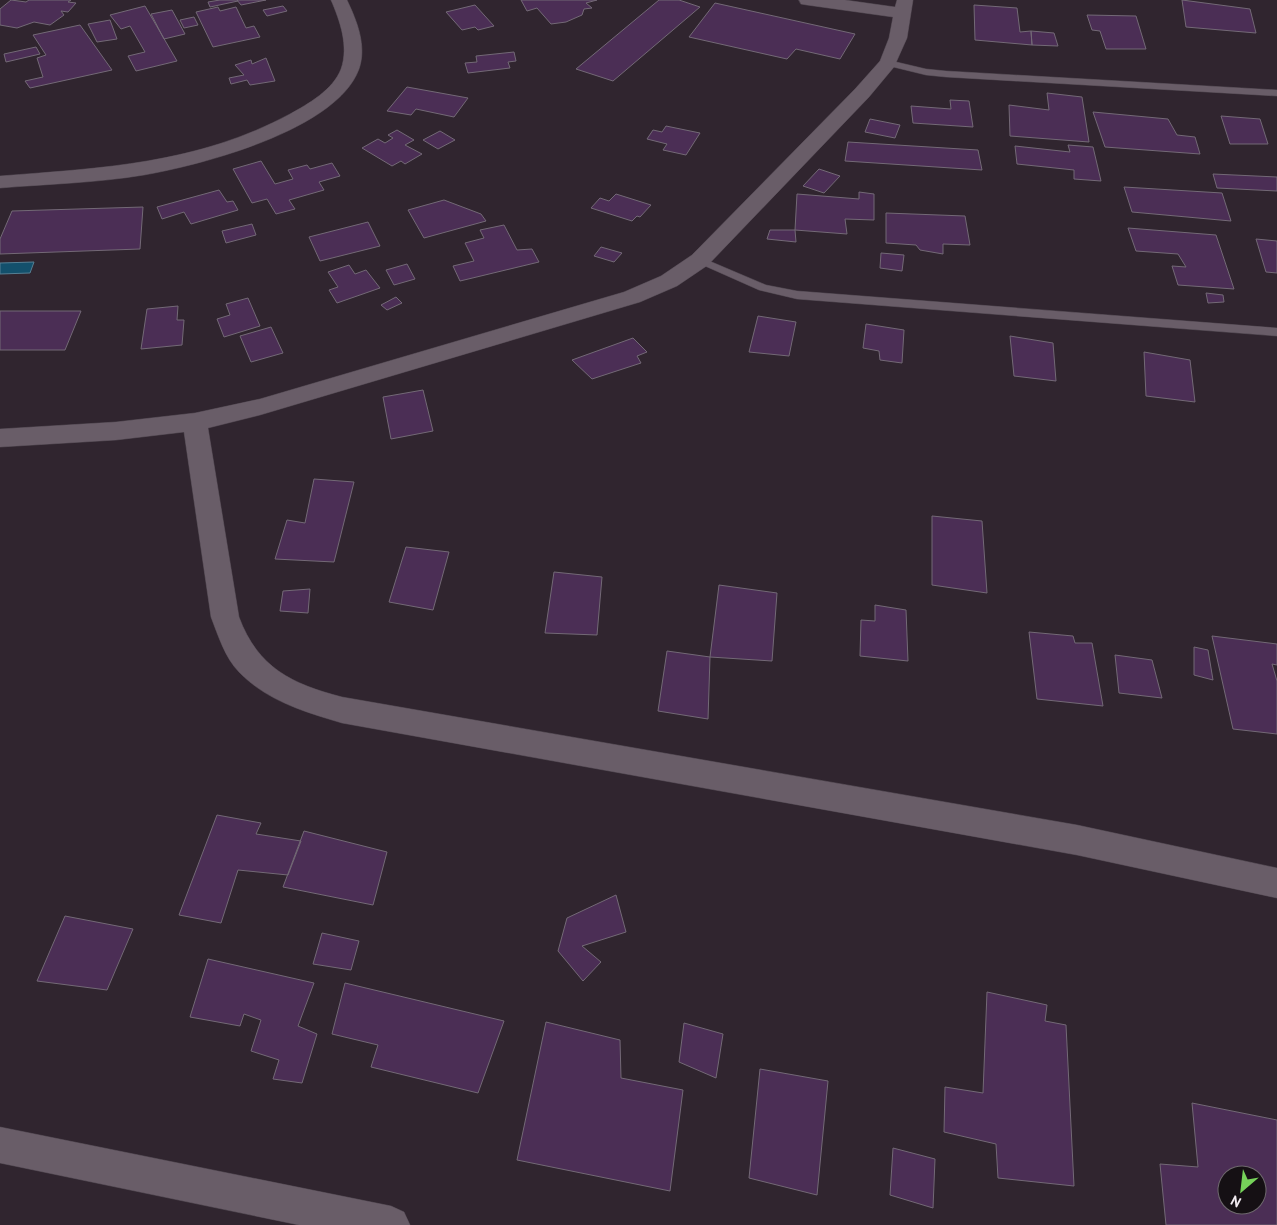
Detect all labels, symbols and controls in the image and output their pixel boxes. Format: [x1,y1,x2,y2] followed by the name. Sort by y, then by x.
[1217,1165,1267,1215] north arrow
[1228,1191,1244,1212] text: N

